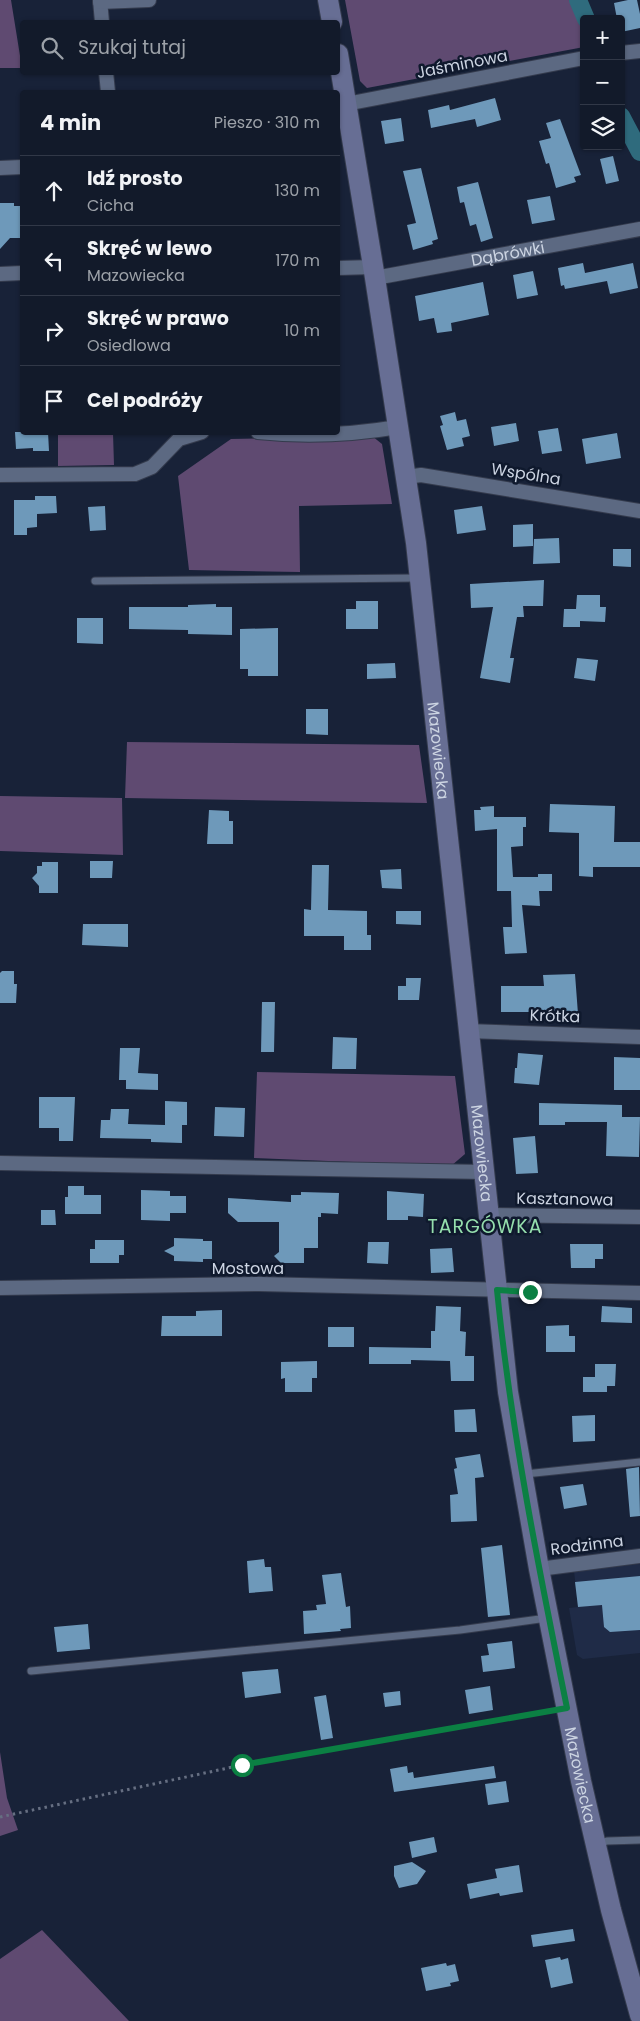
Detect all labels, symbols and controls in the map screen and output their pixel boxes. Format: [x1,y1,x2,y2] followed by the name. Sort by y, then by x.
[580,15,625,150] map controls
[580,15,625,60] button: +
[20,20,340,75] search box
[38,34,66,62] icon: search
[78,34,186,61] text: Szukaj tutaj
[414,44,510,84] street label: Jaśminowa
[580,60,625,105] button: −
[580,105,625,150] button: layers
[40,108,101,137] text: 4 min
[214,111,320,134] text: Pieszo · 310 m
[87,165,183,192] text: Idź prosto
[40,177,68,205] icon: ahead
[275,179,320,202] text: 130 m
[87,194,134,217] text: Cicha
[87,235,212,262] text: Skręć w lewo
[469,235,546,272] street label: Dąbrówki
[40,247,68,275] icon: left
[275,249,320,272] text: 170 m
[87,264,185,287] text: Mazowiecka
[87,305,229,332] text: Skręć w prawo
[40,317,68,345] icon: right
[284,319,320,342] text: 10 m
[87,334,171,357] text: Osiedlowa
[40,387,68,415] icon: arrive
[87,387,202,414] text: Cel podróży
[490,457,562,491] street label: Wspólna
[422,701,455,801] street label: Mazowiecka
[529,1004,581,1028] street label: Krótka
[465,1103,499,1203] street label: Mazowiecka
[516,1187,614,1211] street label: Kasztanowa
[427,1213,543,1240] district label: TARGÓWKA
[212,1257,284,1280] street label: Mostowa
[519,1281,542,1304] route end
[549,1529,625,1561] street label: Rodzinna
[559,1725,602,1825] street label: Mazowiecka
[231,1754,254,1777] route start

